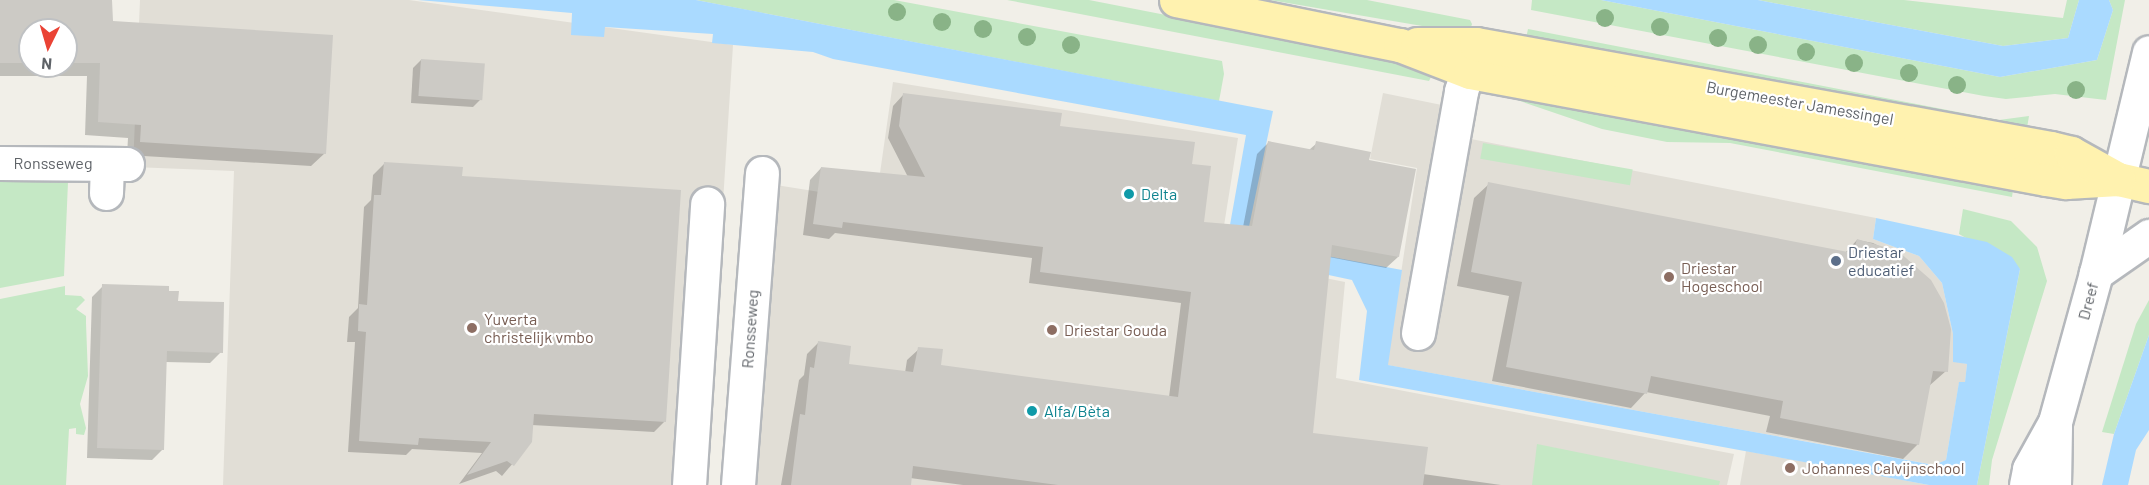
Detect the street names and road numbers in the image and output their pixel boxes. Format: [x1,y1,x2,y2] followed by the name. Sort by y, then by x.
[1705,77,1895,129] street label: Burgemeester Jamessingel
[14,153,92,173] street label: Ronsseweg
[2074,280,2102,322] street label: Dreef
[738,289,762,369] street label: Ronsseweg

